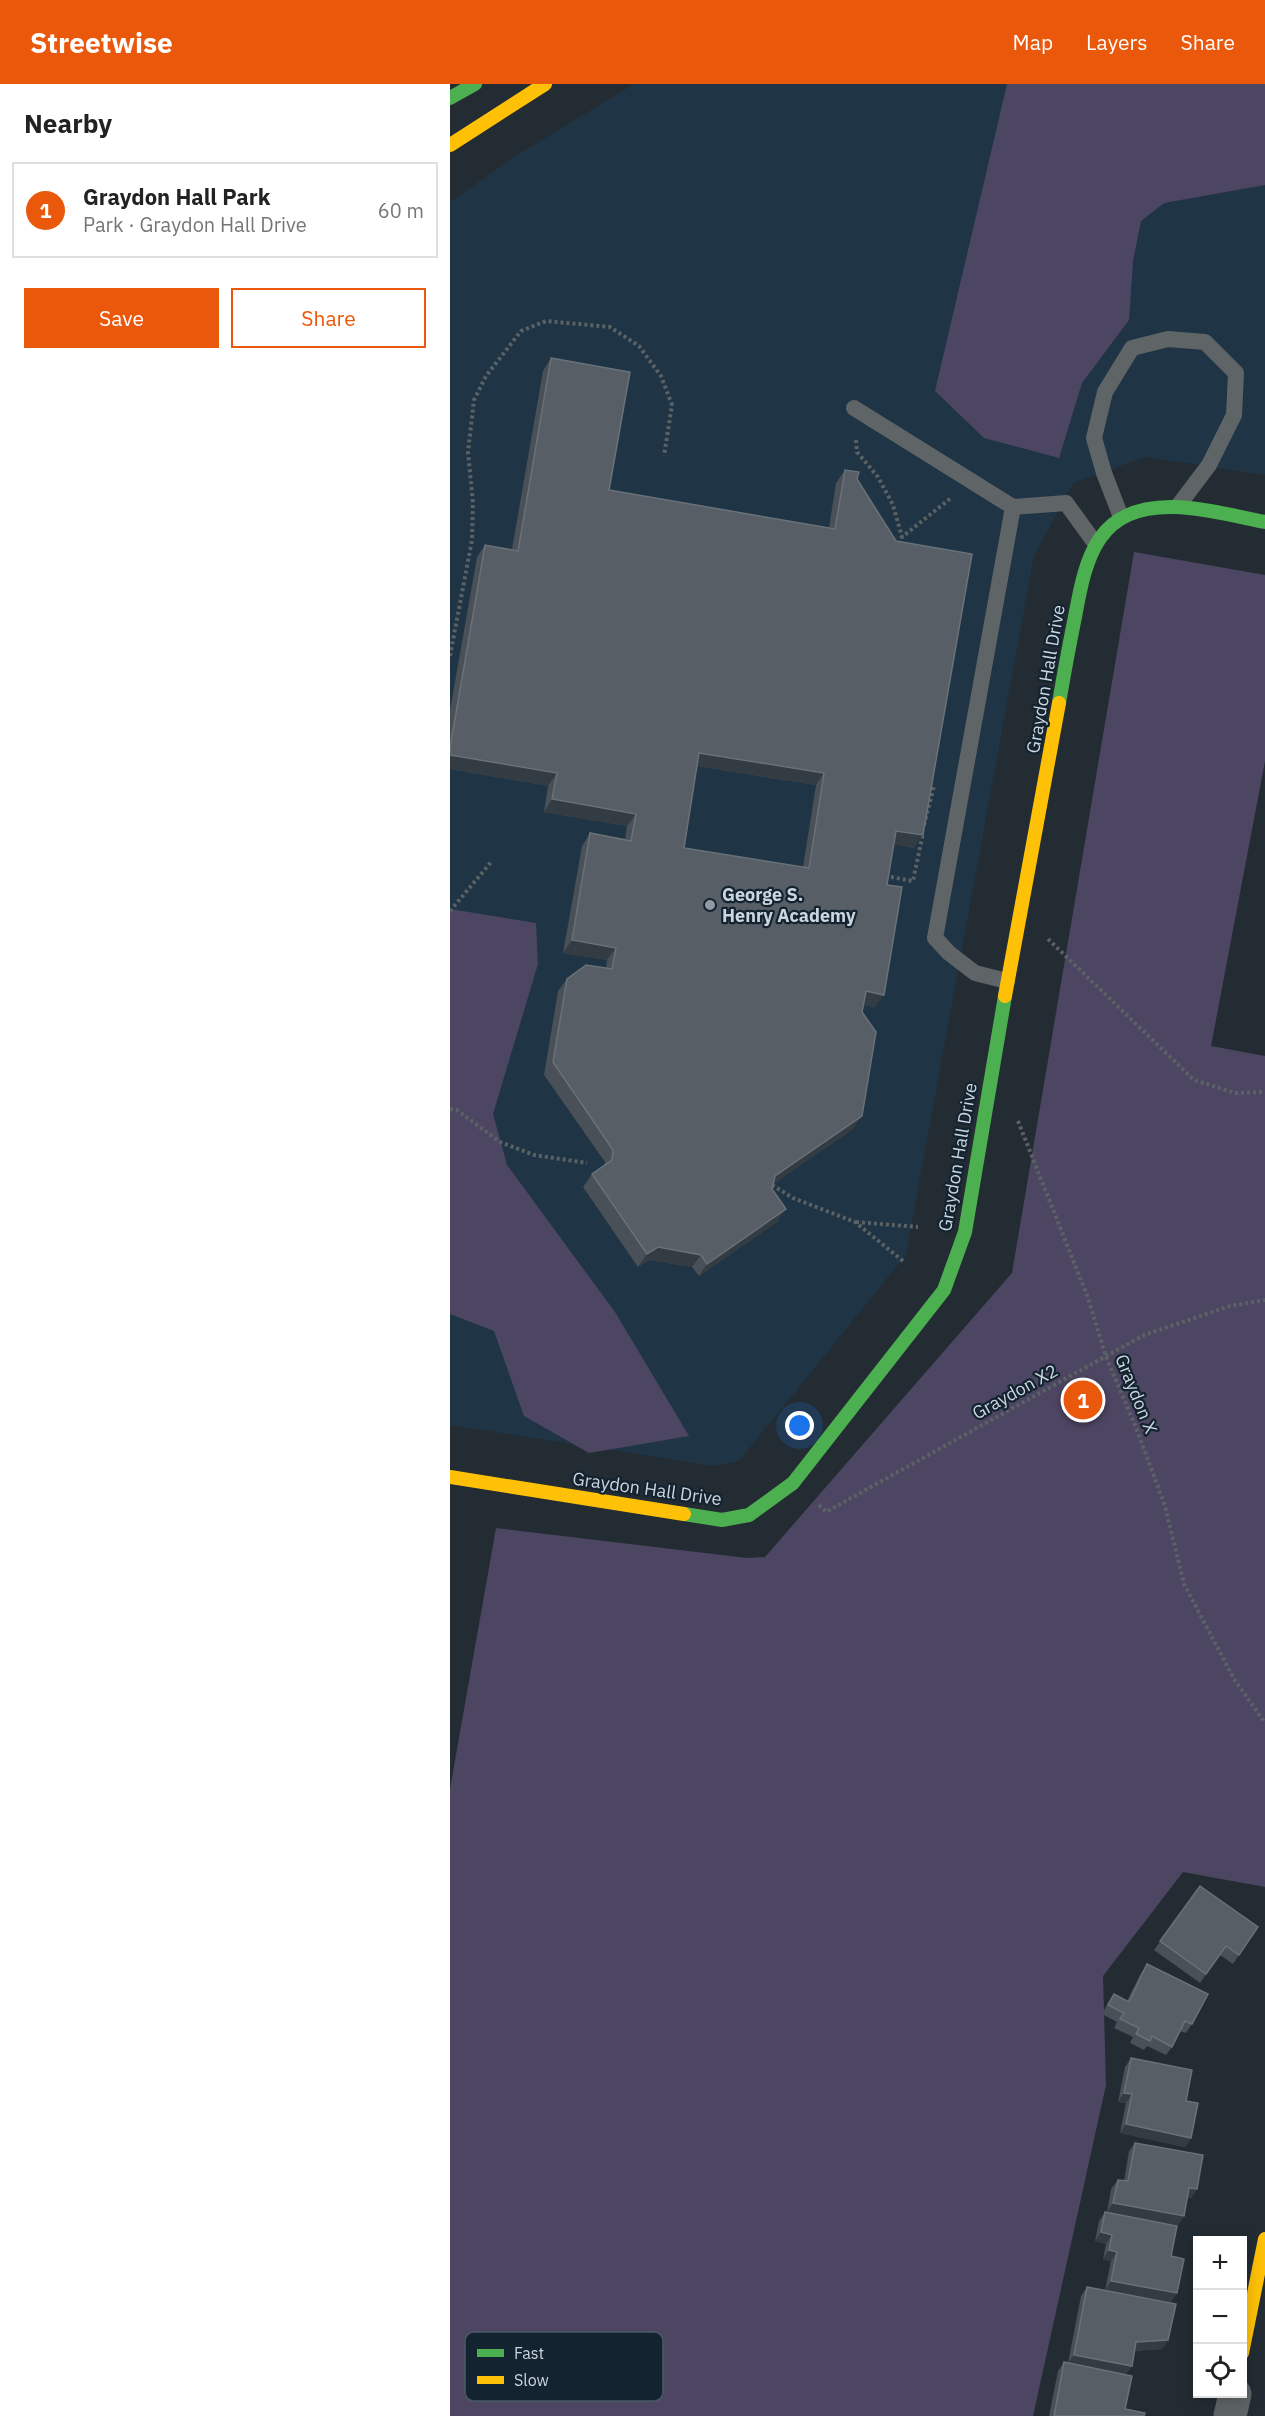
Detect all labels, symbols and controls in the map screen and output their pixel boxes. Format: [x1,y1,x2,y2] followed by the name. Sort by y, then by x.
[30,24,173,61] text: Streetwise
[1013,28,1053,56] text: Map
[1086,28,1148,56] text: Layers
[1181,28,1235,56] text: Share
[24,106,112,140] text: Nearby
[83,182,270,211] text: Graydon Hall Park
[40,197,52,224] text: 1
[378,197,424,224] text: 60 m
[83,211,307,238] text: Park · Graydon Hall Drive
[24,288,219,348] button: Save
[231,288,426,348] button: Share
[1021,603,1070,755] street label: Graydon Hall Drive
[722,883,856,927] place label: George S. Henry Academy
[703,898,717,912] marker: George S. Henry Academy
[933,1081,982,1233] street label: Graydon Hall Drive
[1110,1351,1163,1437] street label: Graydon X
[968,1359,1062,1424] street label: Graydon X2
[1064,1378,1102,1422] pin: 1
[785,1411,814,1440] your location
[571,1467,723,1510] street label: Graydon Hall Drive
[1193,2236,1247,2398] map controls
[1193,2236,1247,2290] button: +
[1193,2290,1247,2344] button: −
[465,2332,663,2401] legend
[514,2343,544,2363] text: Fast
[1193,2344,1247,2398] button: locate
[514,2370,549,2390] text: Slow

